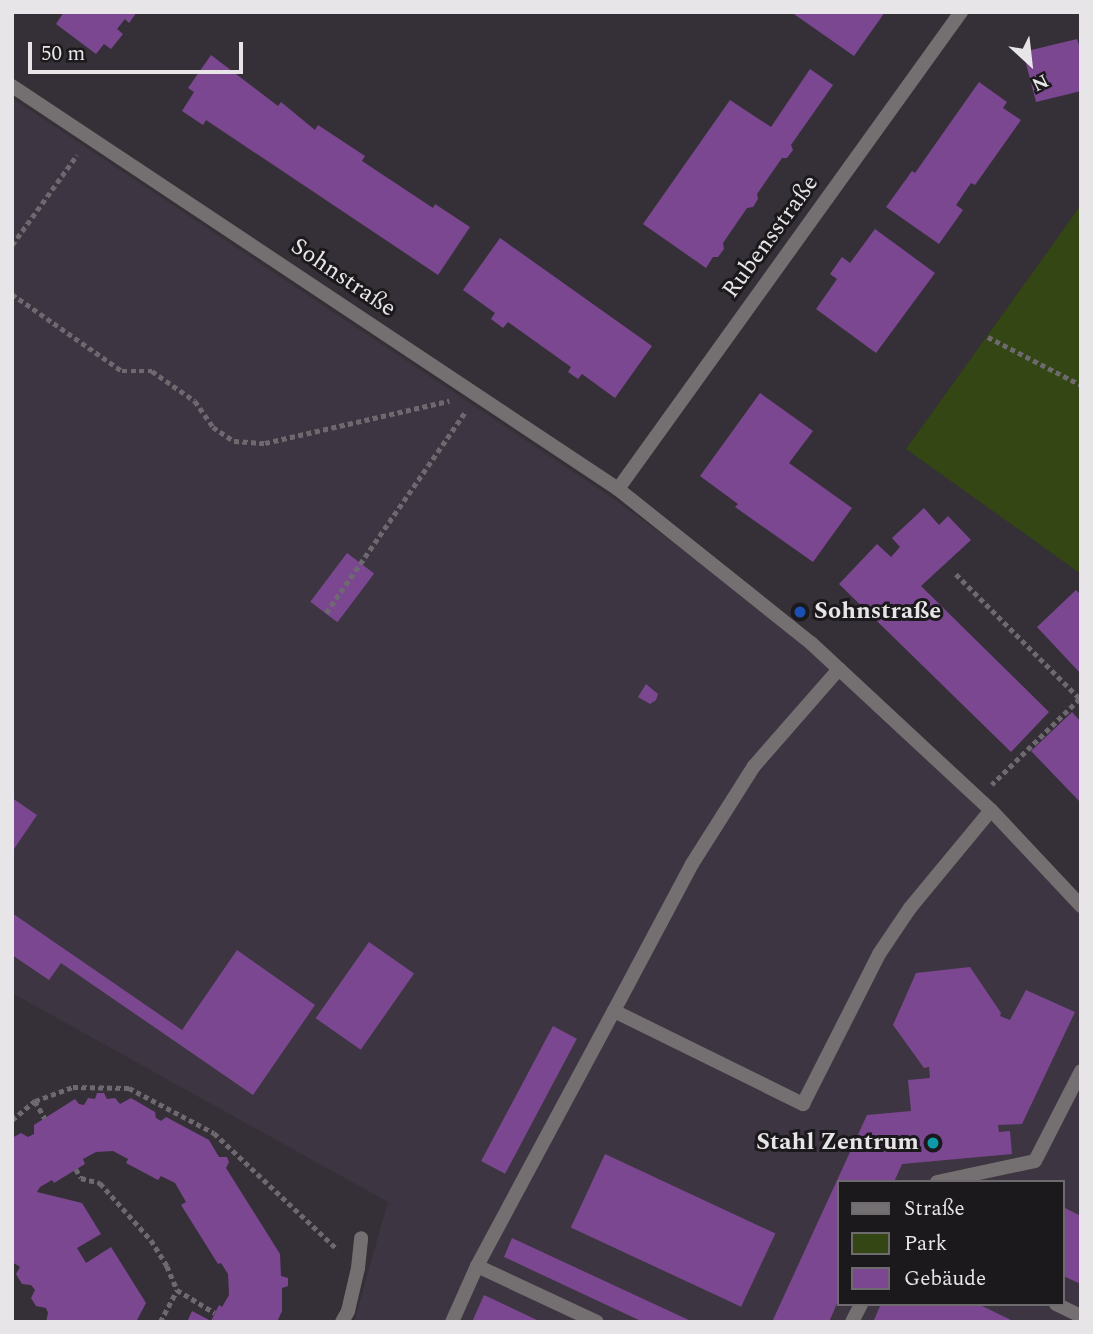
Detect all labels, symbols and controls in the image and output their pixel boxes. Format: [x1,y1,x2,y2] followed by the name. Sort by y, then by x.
[32,28,247,72] scale bar
[995,28,1065,98] north arrow
[41,38,85,70] text: 50 m
[1026,66,1053,99] text: N
[717,170,825,304] street label: Rubensstraße
[285,232,401,324] street label: Sohnstraße
[814,598,941,626] place label: Sohnstraße
[792,604,808,620] marker: Sohnstraße
[756,1129,919,1157] place label: Stahl Zentrum
[925,1135,941,1151] marker: Stahl Zentrum
[838,1180,1065,1306] legend
[904,1193,965,1225] text: Straße
[904,1228,947,1260] text: Park
[904,1263,986,1295] text: Gebäude

